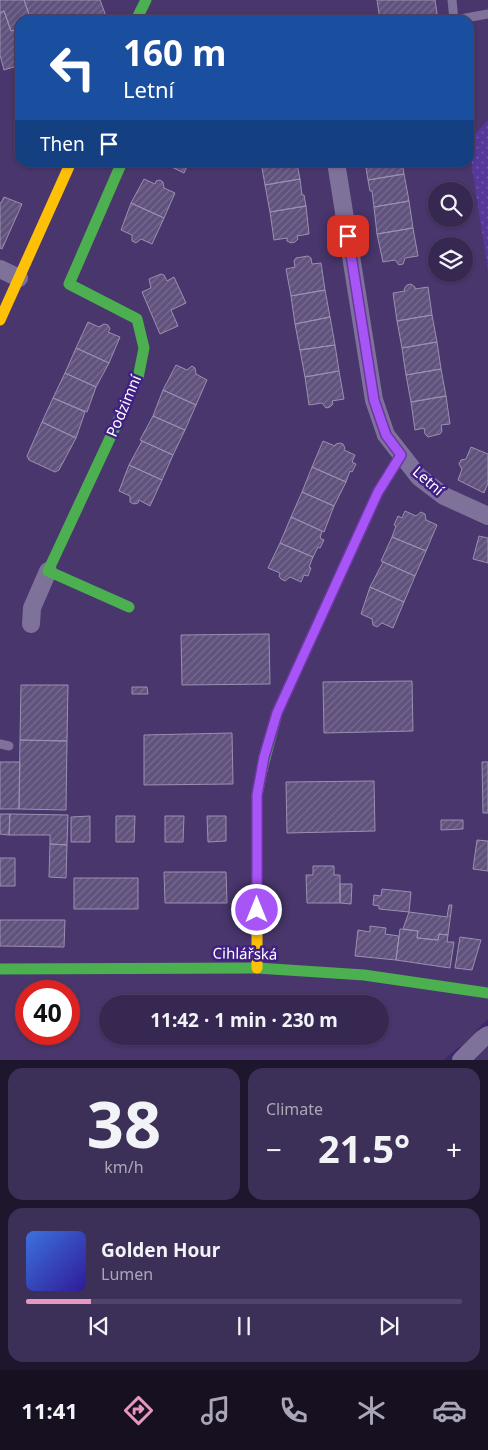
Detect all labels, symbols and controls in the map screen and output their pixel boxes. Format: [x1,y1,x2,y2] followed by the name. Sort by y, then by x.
[123,29,226,76] text: 160 m
[40,35,105,100] icon: left
[123,74,174,104] text: Letní
[95,130,123,158] icon: arrive
[40,131,85,157] text: Then
[428,182,473,282] map controls
[428,182,473,227] button: search
[327,215,369,257] pin
[334,222,362,250] icon: arrive
[428,237,473,282] button: layers
[101,371,146,440] street label: Podzimní
[409,461,449,500] street label: Letní
[230,883,282,935] position arrow
[212,942,278,964] street label: Cihlářská
[15,980,80,1045] speed limit sign: 40
[150,1007,338,1033] text: 11:42 · 1 min · 230 m
[87,1079,161,1167] text: 38
[266,1098,323,1120] text: Climate
[318,1122,410,1174] text: 21.5°
[266,1130,282,1168] text: −
[446,1130,462,1168] text: +
[104,1156,144,1178] text: km/h
[101,1237,220,1263] text: Golden Hour
[101,1263,153,1285] text: Lumen
[85,1312,113,1340] icon: previous
[230,1312,258,1340] icon: pause
[375,1312,403,1340] icon: next
[121,1393,156,1428] icon: directions
[198,1393,233,1428] icon: music
[276,1393,311,1428] icon: phone
[354,1393,389,1428] icon: climate
[432,1393,467,1428] icon: car
[21,1395,78,1425] text: 11:41

